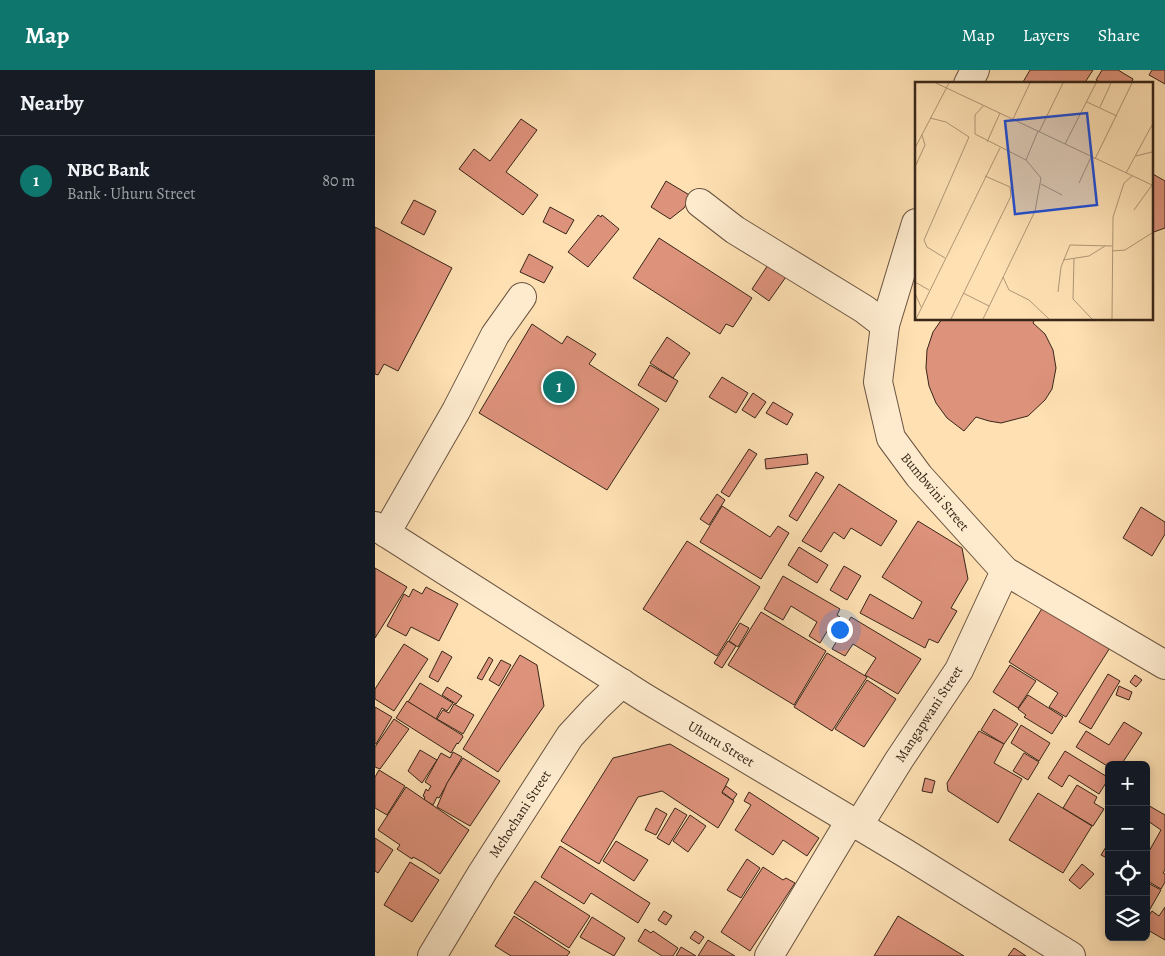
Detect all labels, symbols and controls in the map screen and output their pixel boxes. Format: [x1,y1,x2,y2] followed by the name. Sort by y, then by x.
[25,19,69,51] text: Map
[962,23,995,47] text: Map
[1023,23,1070,47] text: Layers
[1098,23,1140,47] text: Share
[915,82,1153,320] inset map
[20,89,83,117] text: Nearby
[67,157,149,183] text: NBC Bank
[33,170,39,192] text: 1
[322,170,355,192] text: 80 m
[67,183,196,205] text: Bank · Uhuru Street
[543,368,575,406] pin: 1
[897,449,974,536] street label: Bumbwini Street
[827,617,853,643] your location
[891,662,968,766] street label: Mangapwani Street
[684,717,758,772] street label: Uhuru Street
[1105,761,1150,941] map controls
[1105,761,1150,806] button: +
[485,766,556,861] street label: Mchochani Street
[1105,806,1150,851] button: −
[1105,851,1150,896] button: locate
[1105,896,1150,941] button: layers

